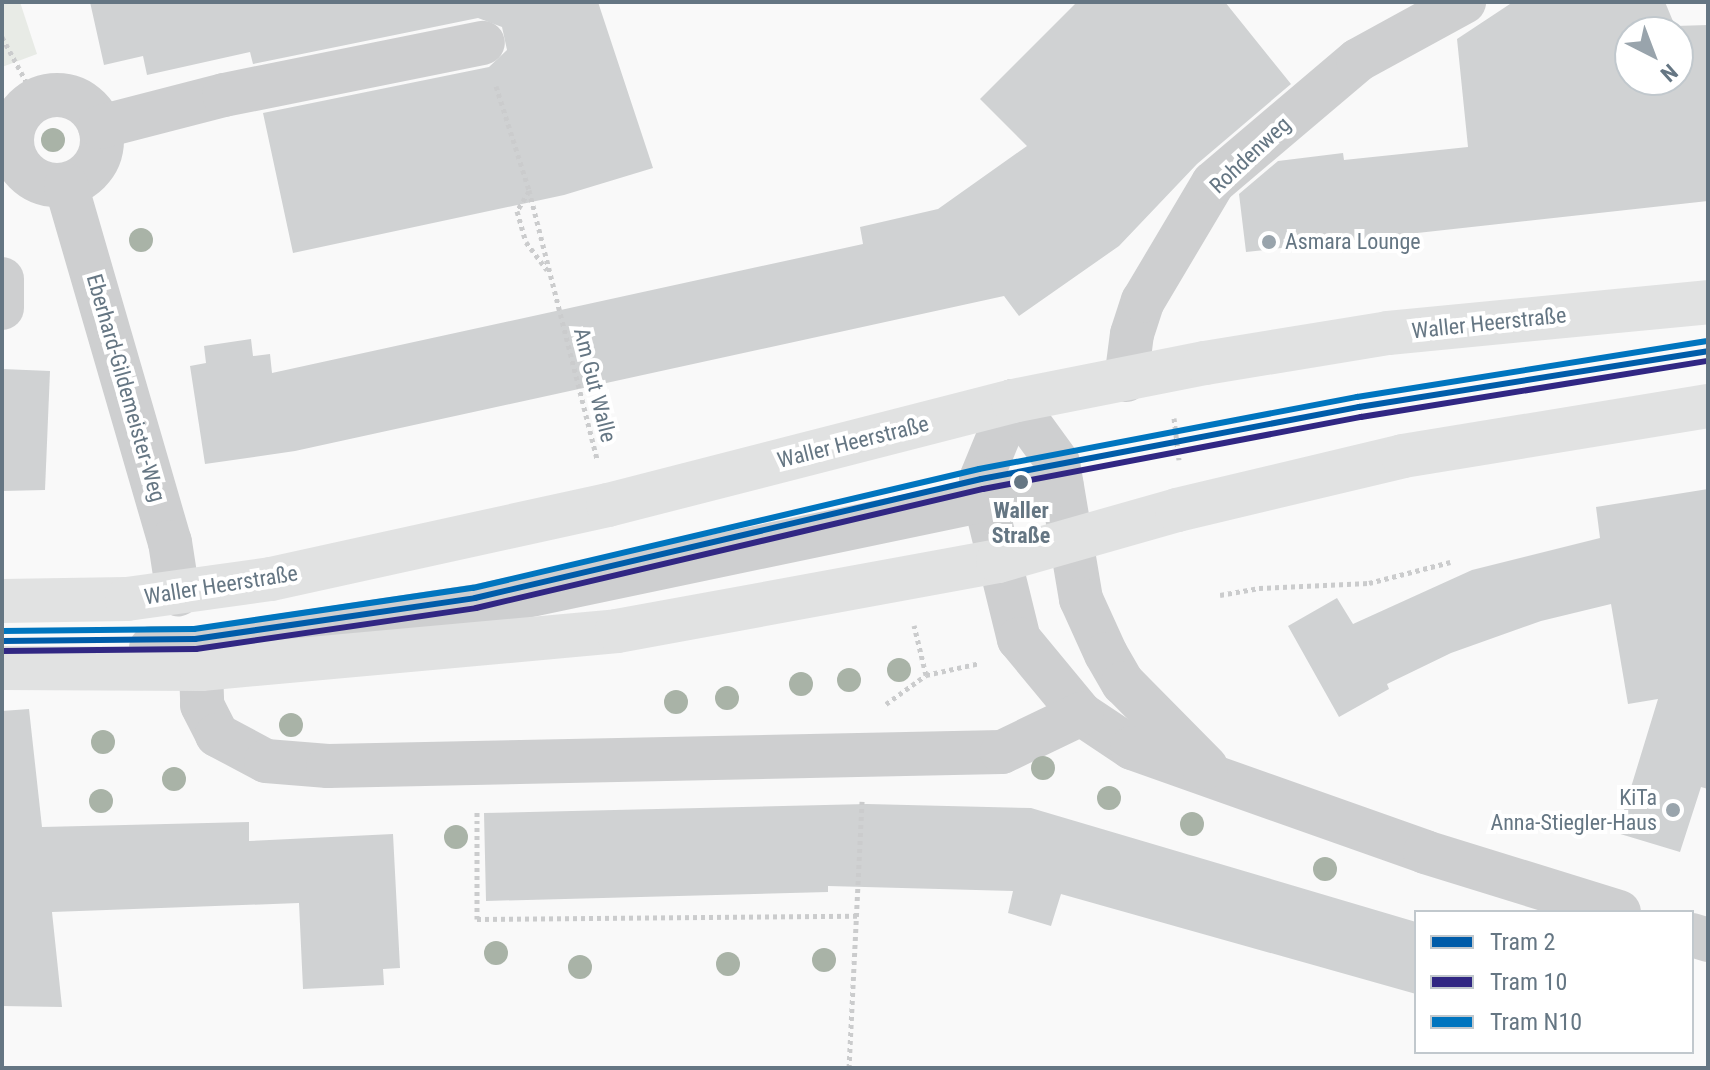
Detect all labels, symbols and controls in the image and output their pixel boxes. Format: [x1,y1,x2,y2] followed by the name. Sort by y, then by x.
[1614,16,1694,96] north arrow
[1656,59,1682,87] text: N
[1204,111,1296,199] street label: Rohdenweg
[1285,229,1421,255] place label: Asmara Lounge
[1260,233,1278,251] marker: Asmara Lounge
[81,271,171,505] street label: Eberhard-Gildemeister-Weg
[1410,302,1568,344] street label: Waller Heerstraße
[568,325,622,445] street label: Am Gut Walle
[774,410,932,474] street label: Waller Heerstraße
[1010,471,1032,493] marker: Waller Straße
[992,497,1050,548] place label: Waller Straße
[142,560,300,610] street label: Waller Heerstraße
[1491,784,1657,836] place label: KiTa Anna-Stiegler-Haus
[1664,801,1682,819] marker: KiTa Anna-Stiegler-Haus
[1414,910,1694,1054] legend
[1490,928,1555,956] text: Tram 2
[1490,968,1567,996] text: Tram 10
[1490,1008,1582,1036] text: Tram N10

